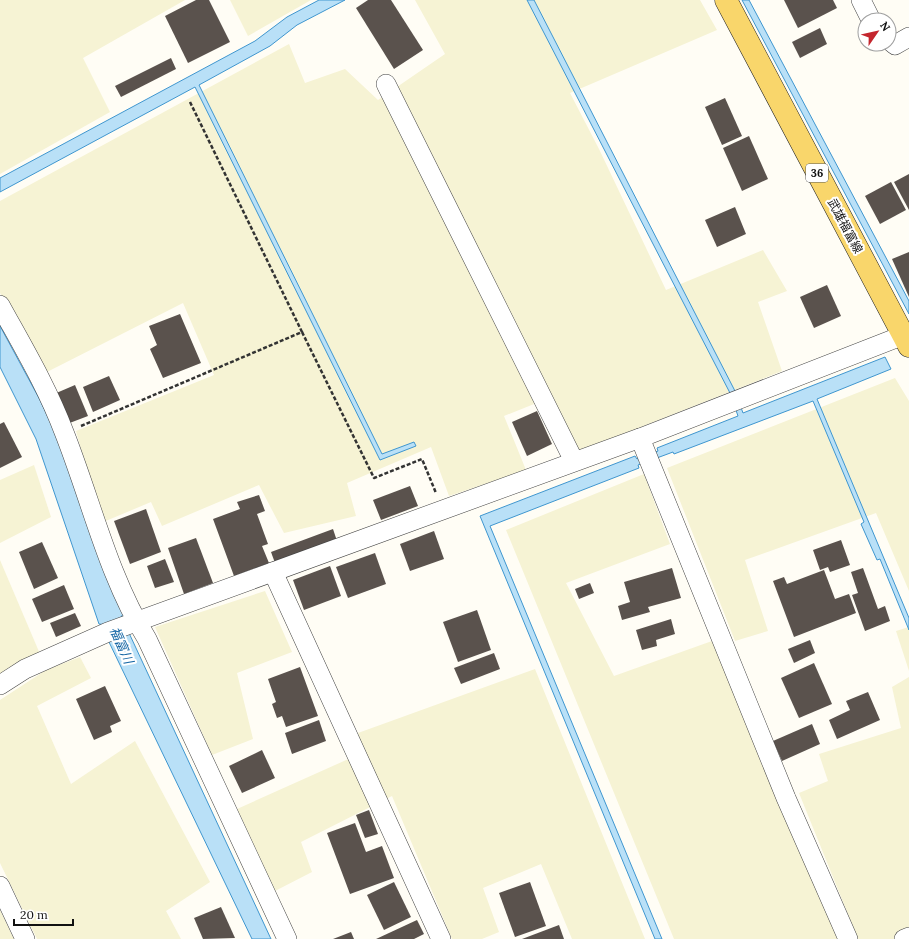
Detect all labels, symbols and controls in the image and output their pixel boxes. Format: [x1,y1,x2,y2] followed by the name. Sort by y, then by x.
[857,12,897,52] north arrow
[877,19,894,34] text: N
[806,164,828,182] road number: 36
[825,196,866,256] street label: 武雄福富線
[106,624,138,668] water label: 福富川
[14,901,73,927] scale bar
[20,907,48,922] text: 20 m

